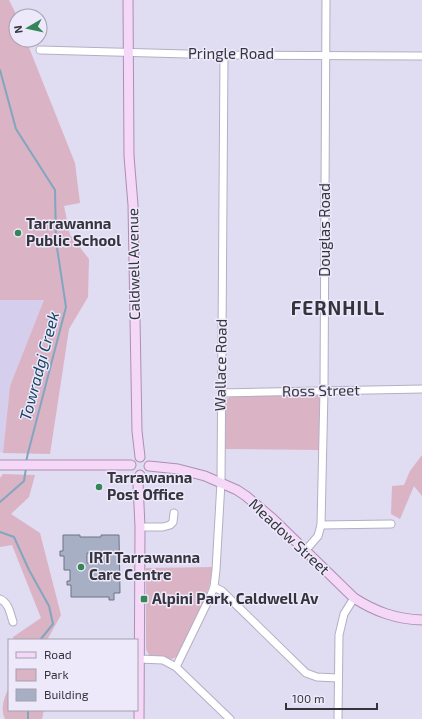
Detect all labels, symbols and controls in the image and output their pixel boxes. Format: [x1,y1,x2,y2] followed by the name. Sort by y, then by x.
[8,8,48,48] north arrow
[11,25,25,35] text: N
[188,44,274,62] street label: Pringle Road
[315,183,333,277] street label: Douglas Road
[123,208,143,320] street label: Caldwell Avenue
[26,214,121,249] place label: Tarrawanna Public School
[13,228,23,238] marker: Tarrawanna Public School
[291,296,385,319] district label: FERNHILL
[15,309,62,422] water label: Towradgi Creek
[210,319,230,411] street label: Wallace Road
[282,380,360,400] street label: Ross Street
[107,468,192,503] place label: Tarrawanna Post Office
[94,482,104,492] marker: Tarrawanna Post Office
[246,494,334,578] street label: Meadow Street
[89,548,200,583] place label: IRT Tarrawanna Care Centre
[76,562,86,572] marker: IRT Tarrawanna Care Centre
[152,589,319,607] place label: Alpini Park, Caldwell Av
[139,594,149,604] marker: Alpini Park, Caldwell Av
[8,639,138,711] legend
[44,647,72,661] text: Road
[44,667,69,681] text: Park
[286,685,377,711] scale bar
[44,687,89,701] text: Building
[292,691,324,705] text: 100 m

